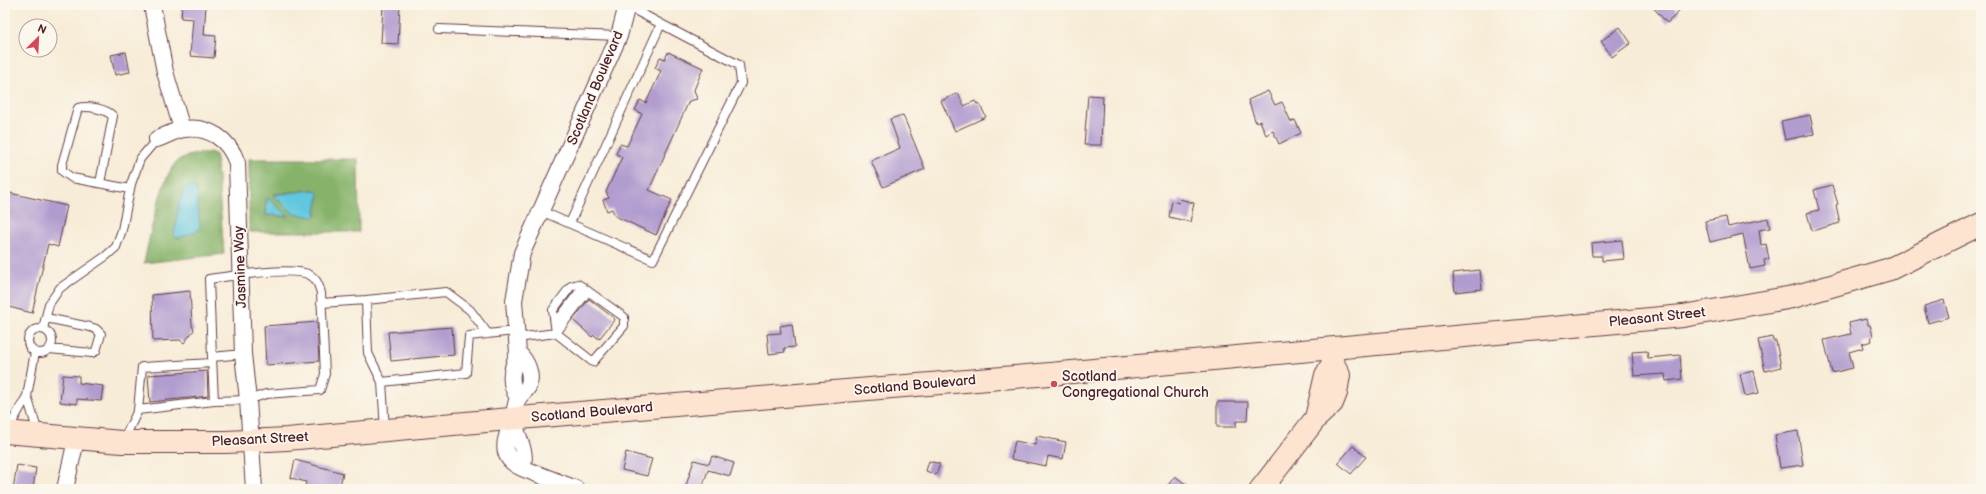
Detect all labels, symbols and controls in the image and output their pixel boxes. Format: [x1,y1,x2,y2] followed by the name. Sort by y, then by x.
[18,18,58,58] north arrow
[35,22,48,37] text: N
[563,28,627,148] street label: Scotland Boulevard
[230,225,250,308] street label: Jasmine Way
[1608,303,1707,331] street label: Pleasant Street
[1062,368,1209,401] place label: Scotland Congregational Church
[853,371,977,399] street label: Scotland Boulevard
[1049,379,1059,389] marker: Scotland Congregational Church
[530,398,654,426] street label: Scotland Boulevard
[211,428,310,450] street label: Pleasant Street

